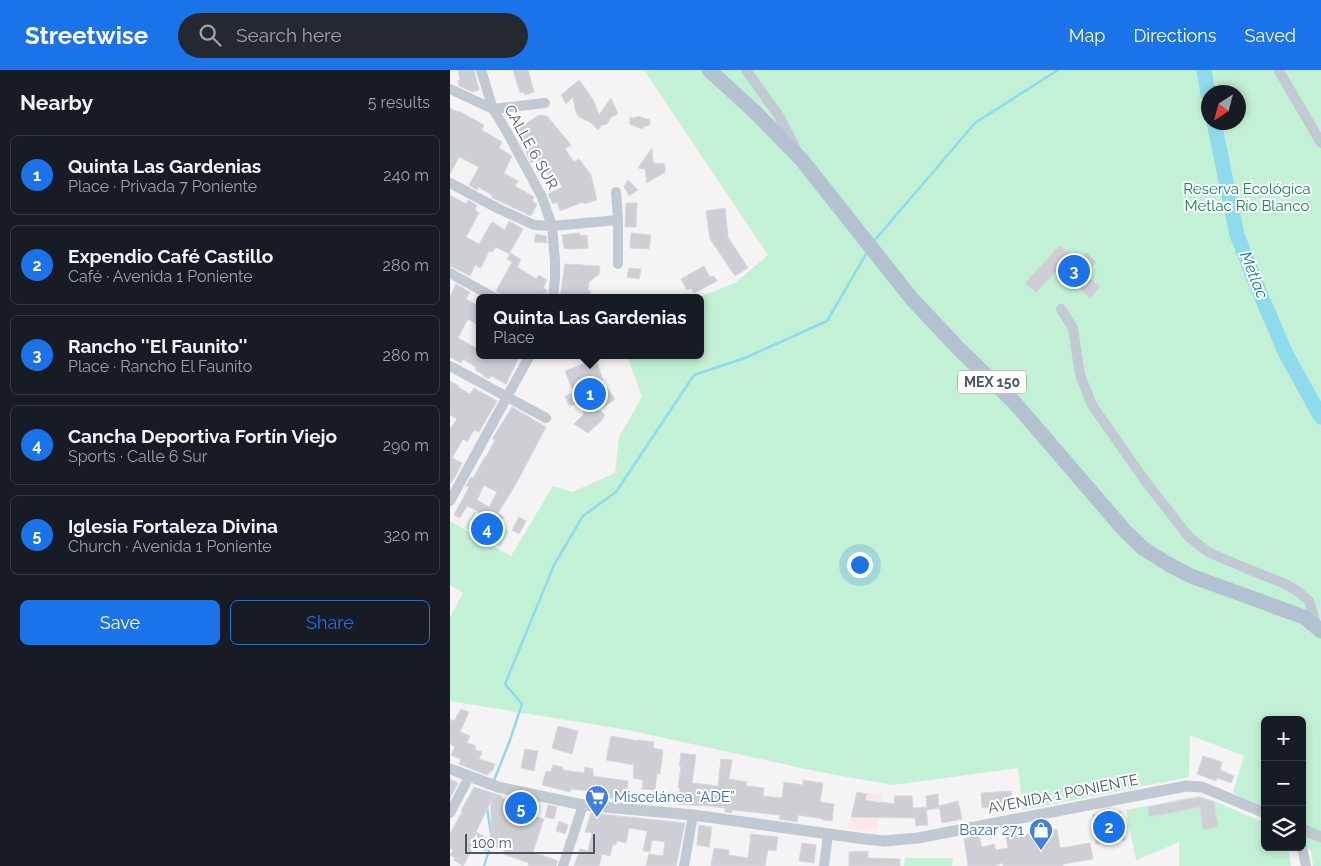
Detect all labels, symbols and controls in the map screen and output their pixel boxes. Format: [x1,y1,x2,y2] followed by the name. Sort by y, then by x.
[178,13,528,58] search box
[25,21,148,50] text: Streetwise
[196,21,224,49] icon: search
[236,24,342,46] text: Search here
[1069,25,1105,46] text: Map
[1133,25,1217,46] text: Directions
[1245,25,1296,46] text: Saved
[1201,85,1246,130] north arrow
[20,90,93,115] text: Nearby
[368,93,430,112] text: 5 results
[500,102,562,193] street label: CALLE 6 SUR
[68,155,261,177] text: Quinta Las Gardenias
[33,166,41,185] text: 1
[383,166,429,185] text: 240 m
[68,177,257,196] text: Place · Privada 7 Poniente
[1183,180,1311,215] park label: Reserva Ecológica Metlac Río Blanco
[68,245,273,267] text: Expendio Café Castillo
[1236,249,1272,302] water label: Metlac
[1058,252,1090,290] pin: 3
[32,256,42,275] text: 2
[383,256,429,275] text: 280 m
[68,267,253,286] text: Café · Avenida 1 Poniente
[476,294,704,359] popup
[493,306,687,328] text: Quinta Las Gardenias
[493,328,534,347] text: Place
[68,335,248,357] text: Rancho ''El Faunito''
[33,346,41,365] text: 3
[383,346,429,365] text: 280 m
[68,357,252,376] text: Place · Rancho El Faunito
[958,370,1026,394] road number: MEX 150
[574,375,606,413] pin: 1
[68,425,337,447] text: Cancha Deportiva Fortín Viejo
[32,436,42,455] text: 4
[383,436,429,455] text: 290 m
[68,447,207,466] text: Sports · Calle 6 Sur
[471,510,503,548] pin: 4
[68,515,278,537] text: Iglesia Fortaleza Divina
[33,526,41,545] text: 5
[384,526,429,545] text: 320 m
[68,537,272,556] text: Church · Avenida 1 Poniente
[847,552,873,578] your location
[20,600,220,645] button: Save
[230,600,430,645] button: Share
[1261,716,1306,851] map controls
[1261,716,1306,761] button: +
[1261,761,1306,806] button: −
[986,771,1140,817] street label: AVENIDA 1 PONIENTE
[584,784,610,818] supermarket icon: Miscelánea “ADE”
[614,788,735,806] place label: Miscelánea “ADE”
[505,789,537,827] pin: 5
[1261,806,1306,851] button: layers
[1093,808,1125,846] pin: 2
[1028,817,1054,851] shop icon: Bazar 271
[959,821,1025,839] place label: Bazar 271
[465,831,595,854] scale bar
[472,835,512,851] text: 100 m

